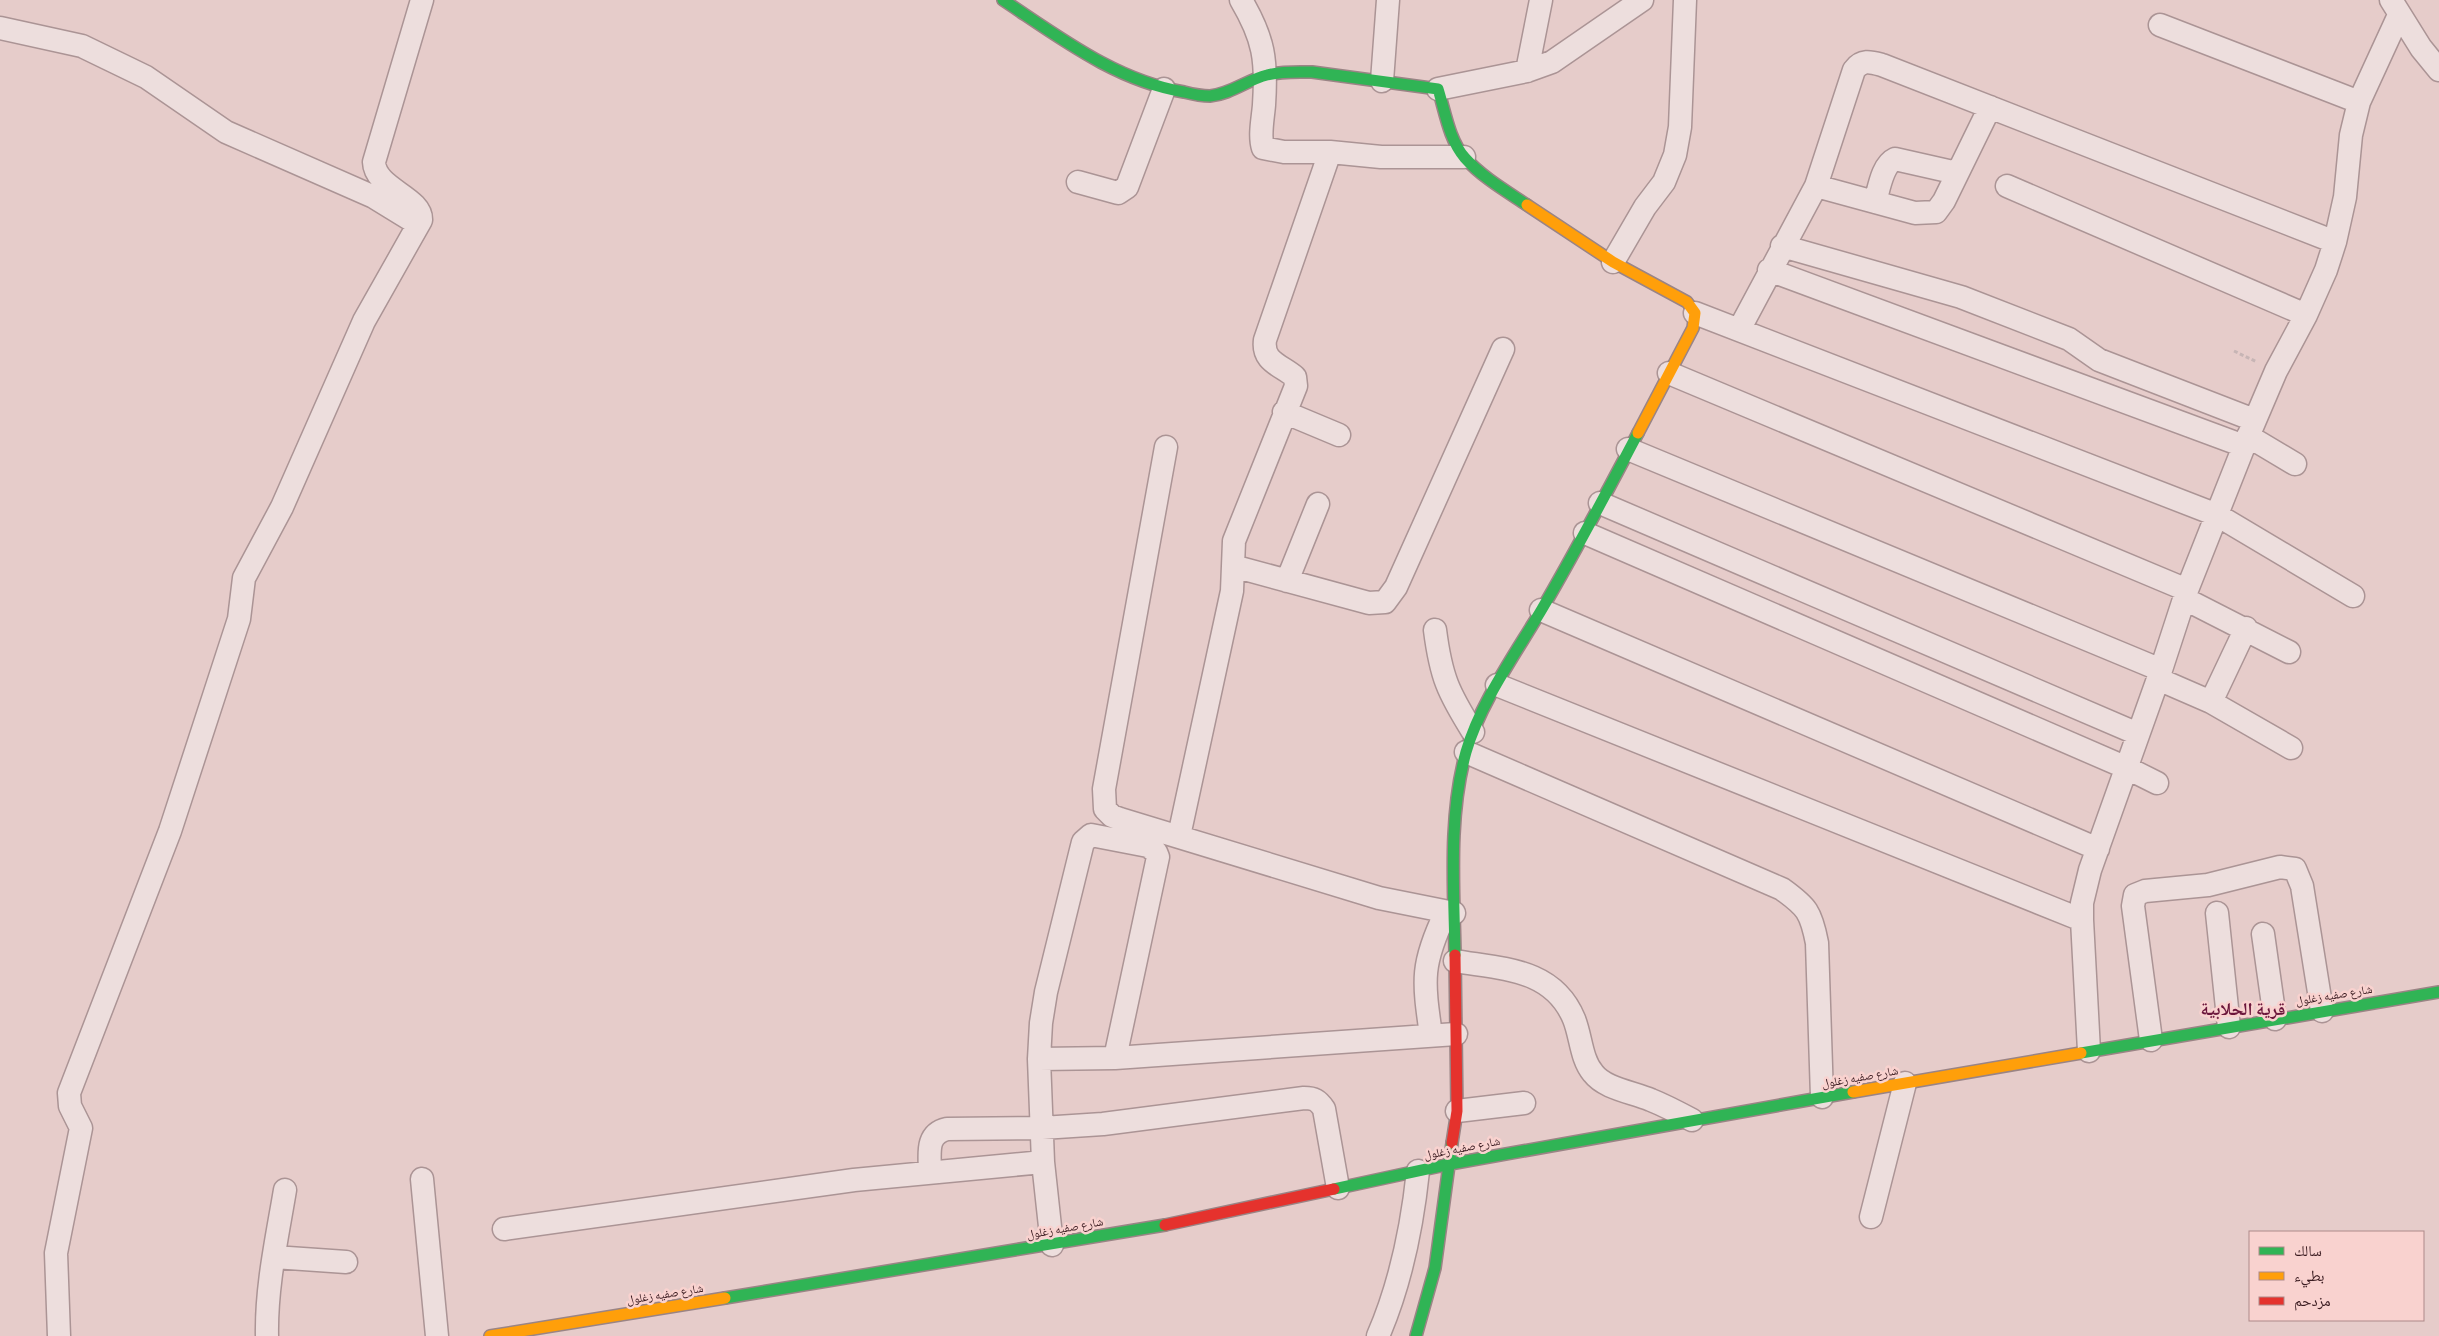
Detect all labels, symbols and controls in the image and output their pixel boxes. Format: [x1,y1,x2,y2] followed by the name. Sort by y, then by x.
[2295,982,2374,1009] street label: شارع صفيه زغلول
[2201,999,2285,1020] district label: قرية الحلابية
[1821,1063,1900,1092] street label: شارع صفيه زغلول
[1423,1134,1502,1163] street label: شارع صفيه زغلول
[1026,1214,1105,1243] street label: شارع صفيه زغلول
[2249,1231,2424,1321] legend
[2294,1243,2322,1259] text: سالك
[2294,1268,2324,1288] text: بطيء
[626,1281,705,1308] street label: شارع صفيه زغلول
[2294,1293,2331,1311] text: مزدحم

